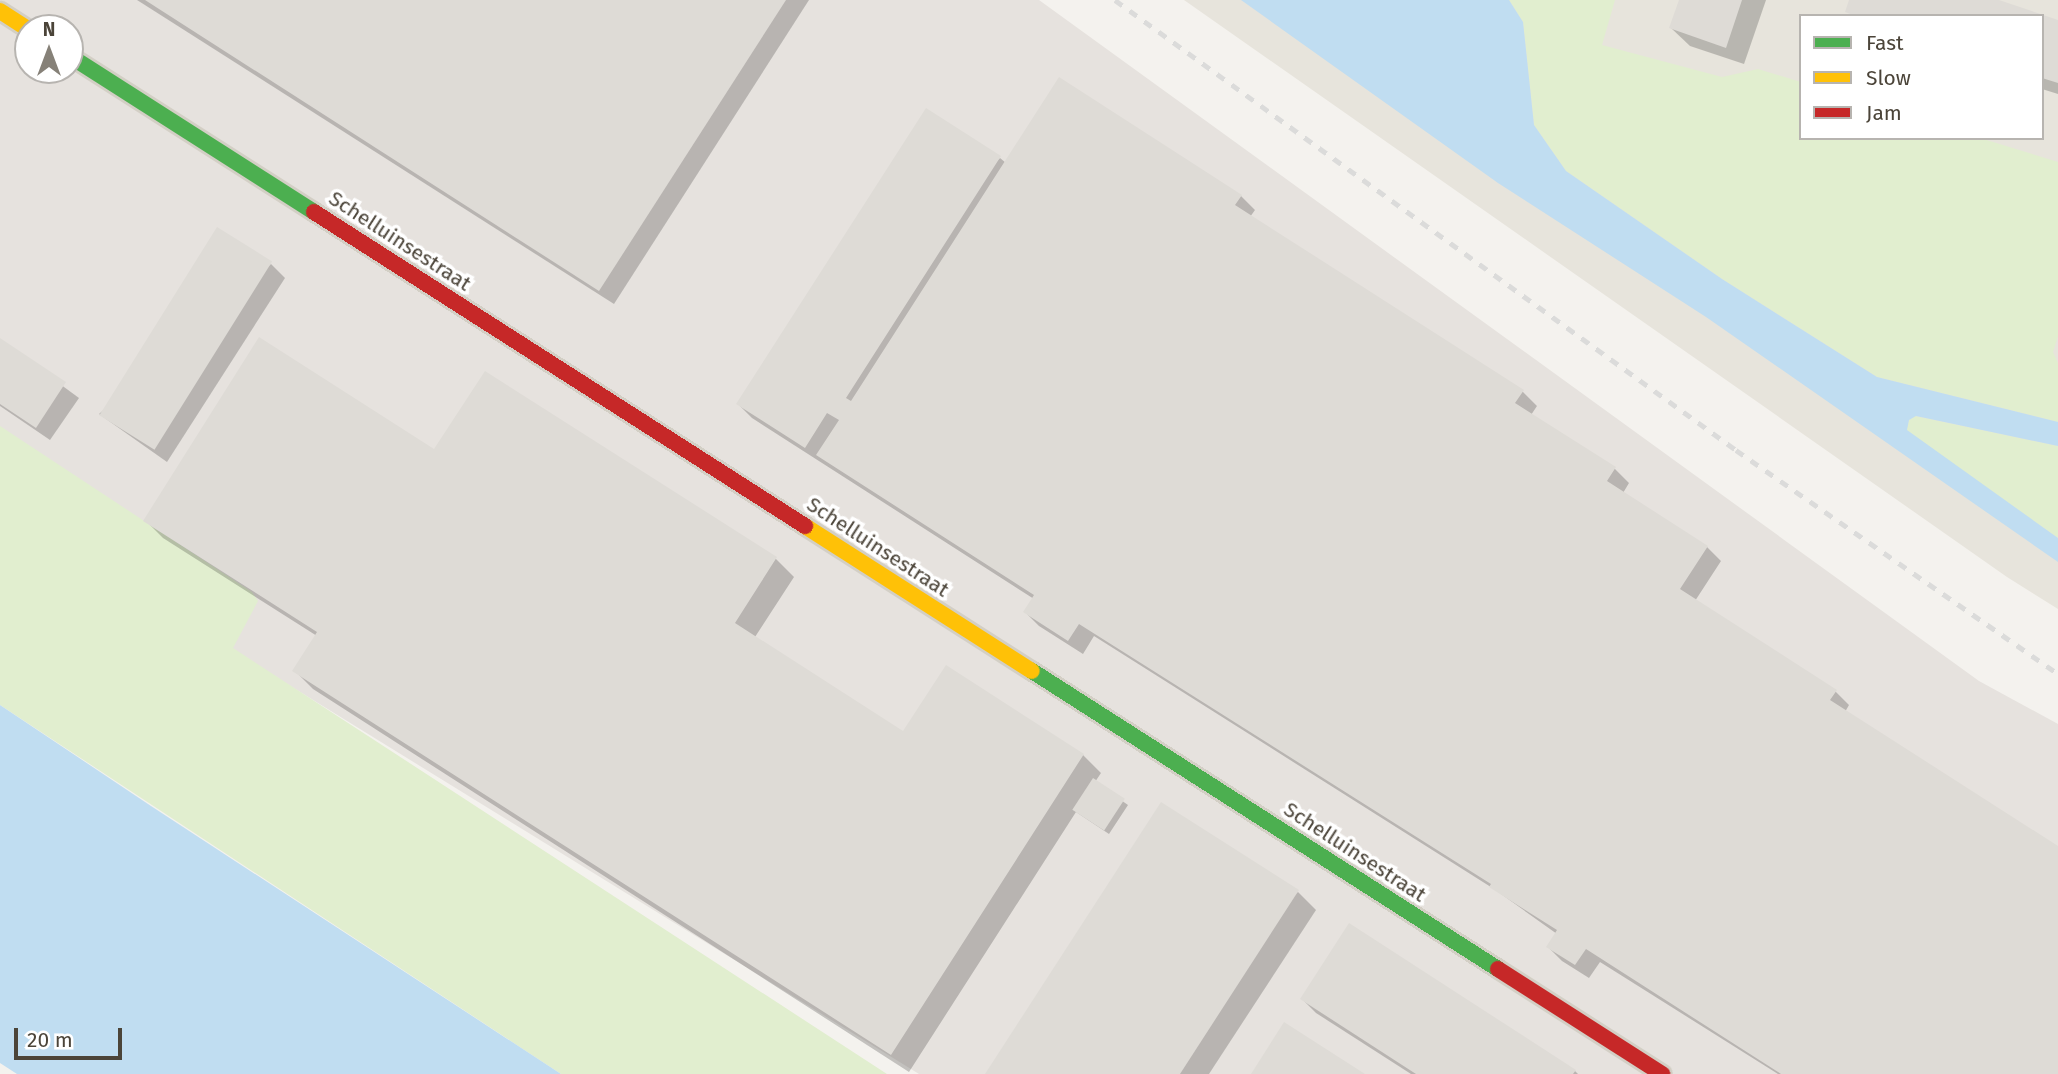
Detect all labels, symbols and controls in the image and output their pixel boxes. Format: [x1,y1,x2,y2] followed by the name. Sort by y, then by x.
[14,14,84,84] north arrow
[1799,14,2044,140] legend
[43,18,55,41] text: N
[1866,30,1904,56] text: Fast
[1866,65,1911,91] text: Slow
[1866,100,1902,126] text: Jam
[324,186,476,296] street label: Schelluinsestraat
[802,492,954,602] street label: Schelluinsestraat
[1279,797,1431,907] street label: Schelluinsestraat
[18,1014,126,1058] scale bar
[27,1027,73,1053] text: 20 m

